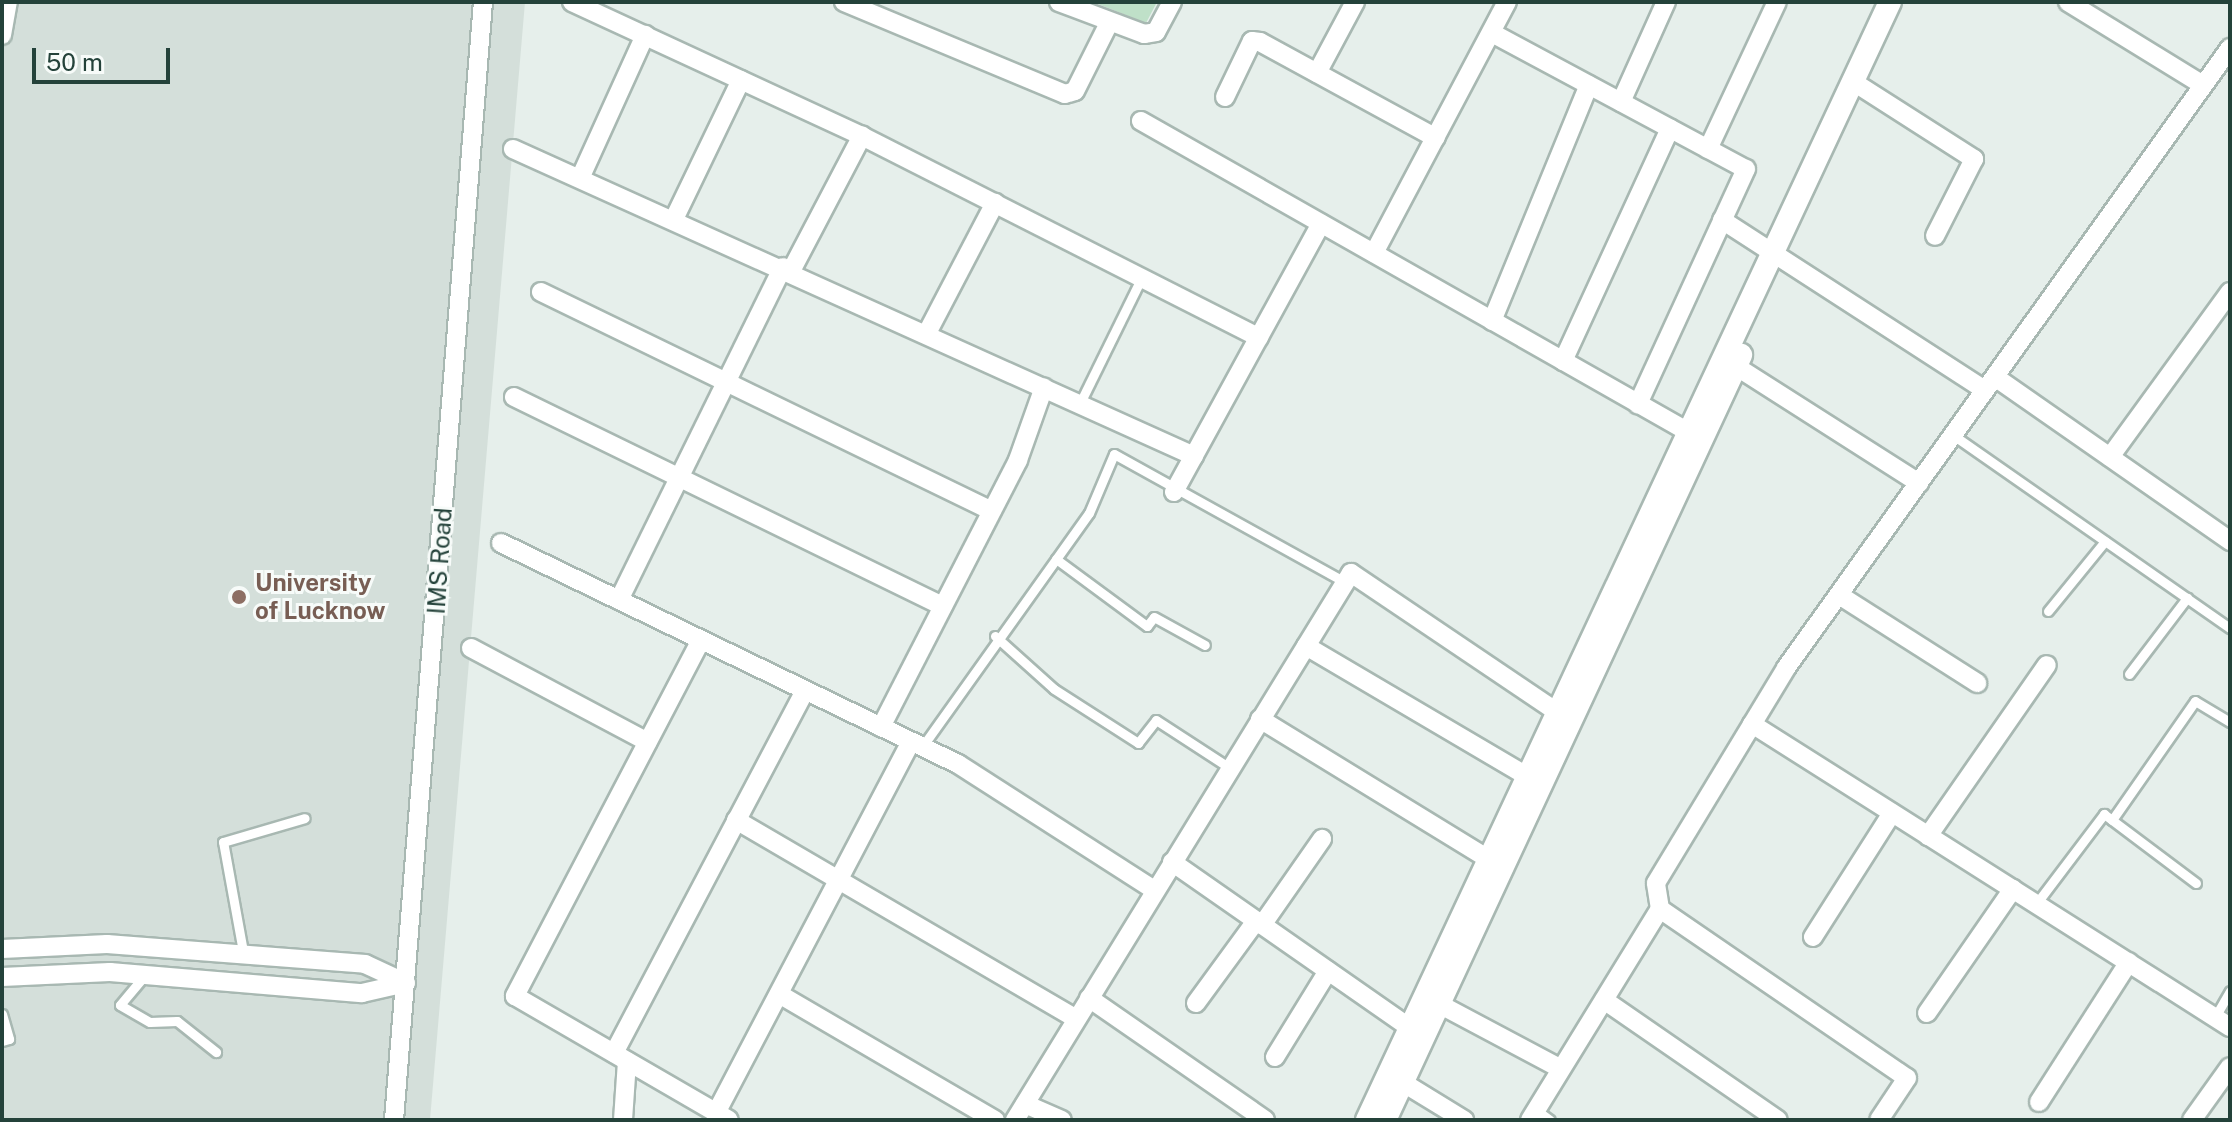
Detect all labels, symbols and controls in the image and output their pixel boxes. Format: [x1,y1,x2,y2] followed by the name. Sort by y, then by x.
[36,32,174,82] scale bar
[46,48,103,76] text: 50 m
[422,507,458,615] street label: IMS Road
[255,569,385,625] place label: University of Lucknow
[230,588,248,606] marker: University of Lucknow

